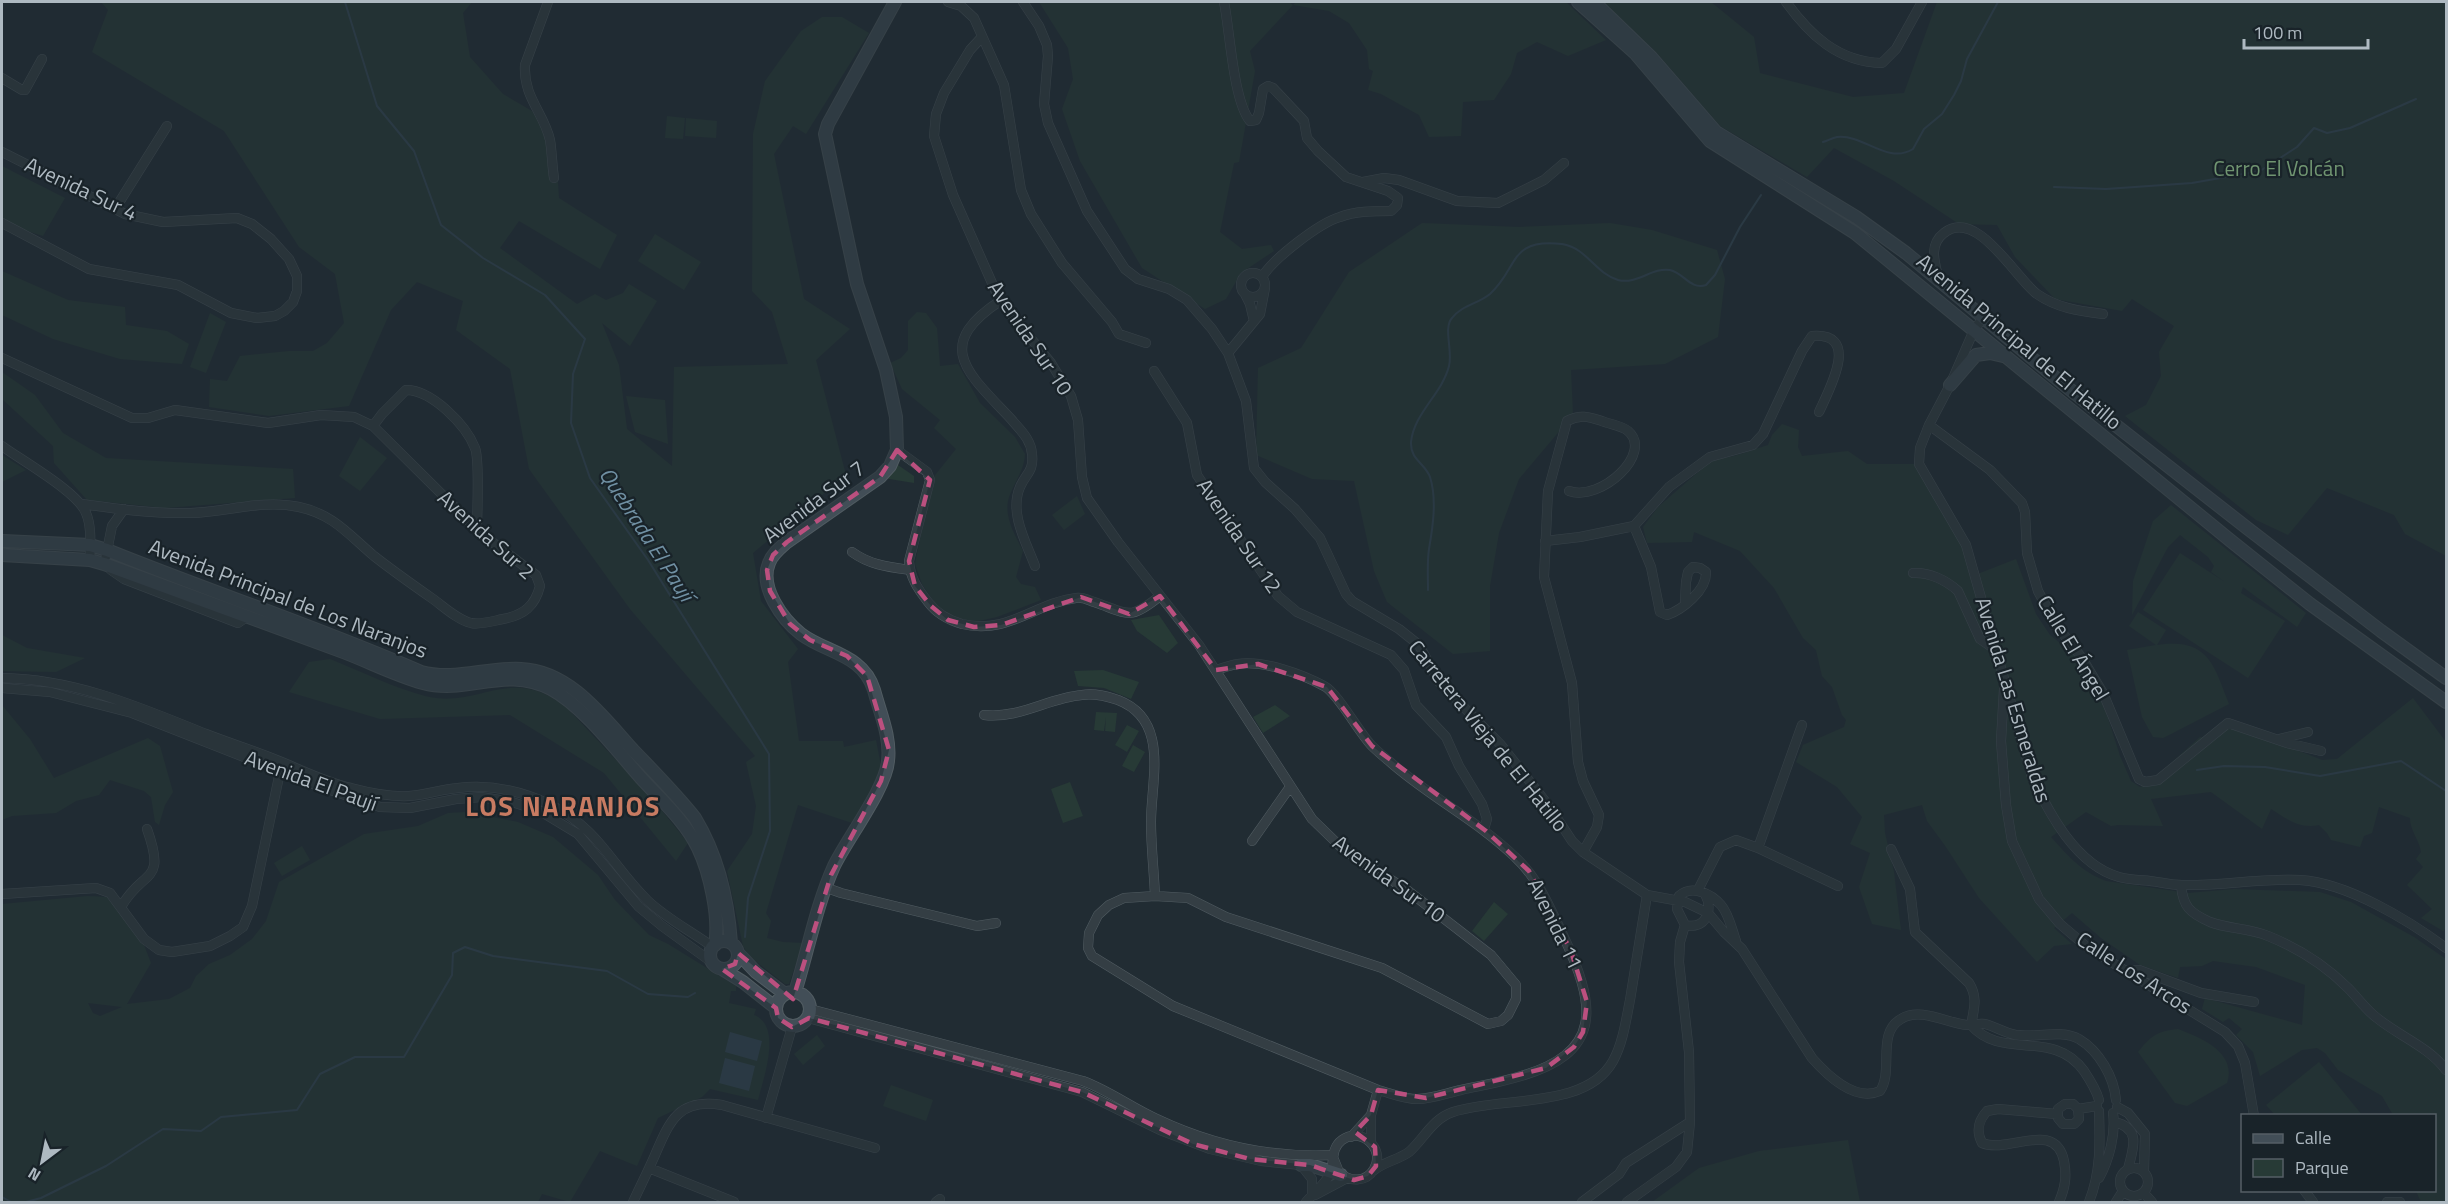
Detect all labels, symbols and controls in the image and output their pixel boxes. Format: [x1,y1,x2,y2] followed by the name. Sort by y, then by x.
[2244,12,2368,50] scale bar
[2253,19,2302,46] text: 100 m
[20,148,143,228] street label: Avenida Sur 4
[2213,152,2345,184] park label: Cerro El Volcán
[1910,245,2130,437] street label: Avenida Principal de El Hatillo
[980,273,1081,401] street label: Avenida Sur 10
[755,452,871,550] street label: Avenida Sur 7
[591,460,706,612] water label: Quebrada El Paují
[1189,471,1290,599] street label: Avenida Sur 12
[431,482,542,587] street label: Avenida Sur 2
[144,530,432,666] street label: Avenida Principal de Los Naranjos
[2030,589,2118,706] street label: Calle El Ángel
[1967,593,2060,806] street label: Avenida Las Esmeraldas
[1401,632,1576,838] street label: Carretera Vieja de El Hatillo
[241,741,383,819] street label: Avenida El Paují
[465,785,661,826] district label: LOS NARANJOS
[1326,826,1453,930] street label: Avenida Sur 10
[1520,872,1592,975] street label: Avenida 11
[2071,923,2199,1021] street label: Calle Los Arcos
[2241,1114,2436,1192] legend
[2295,1124,2331,1151] text: Calle
[12,1132,72,1192] north arrow
[2295,1154,2349,1181] text: Parque
[23,1162,45,1188] text: N

